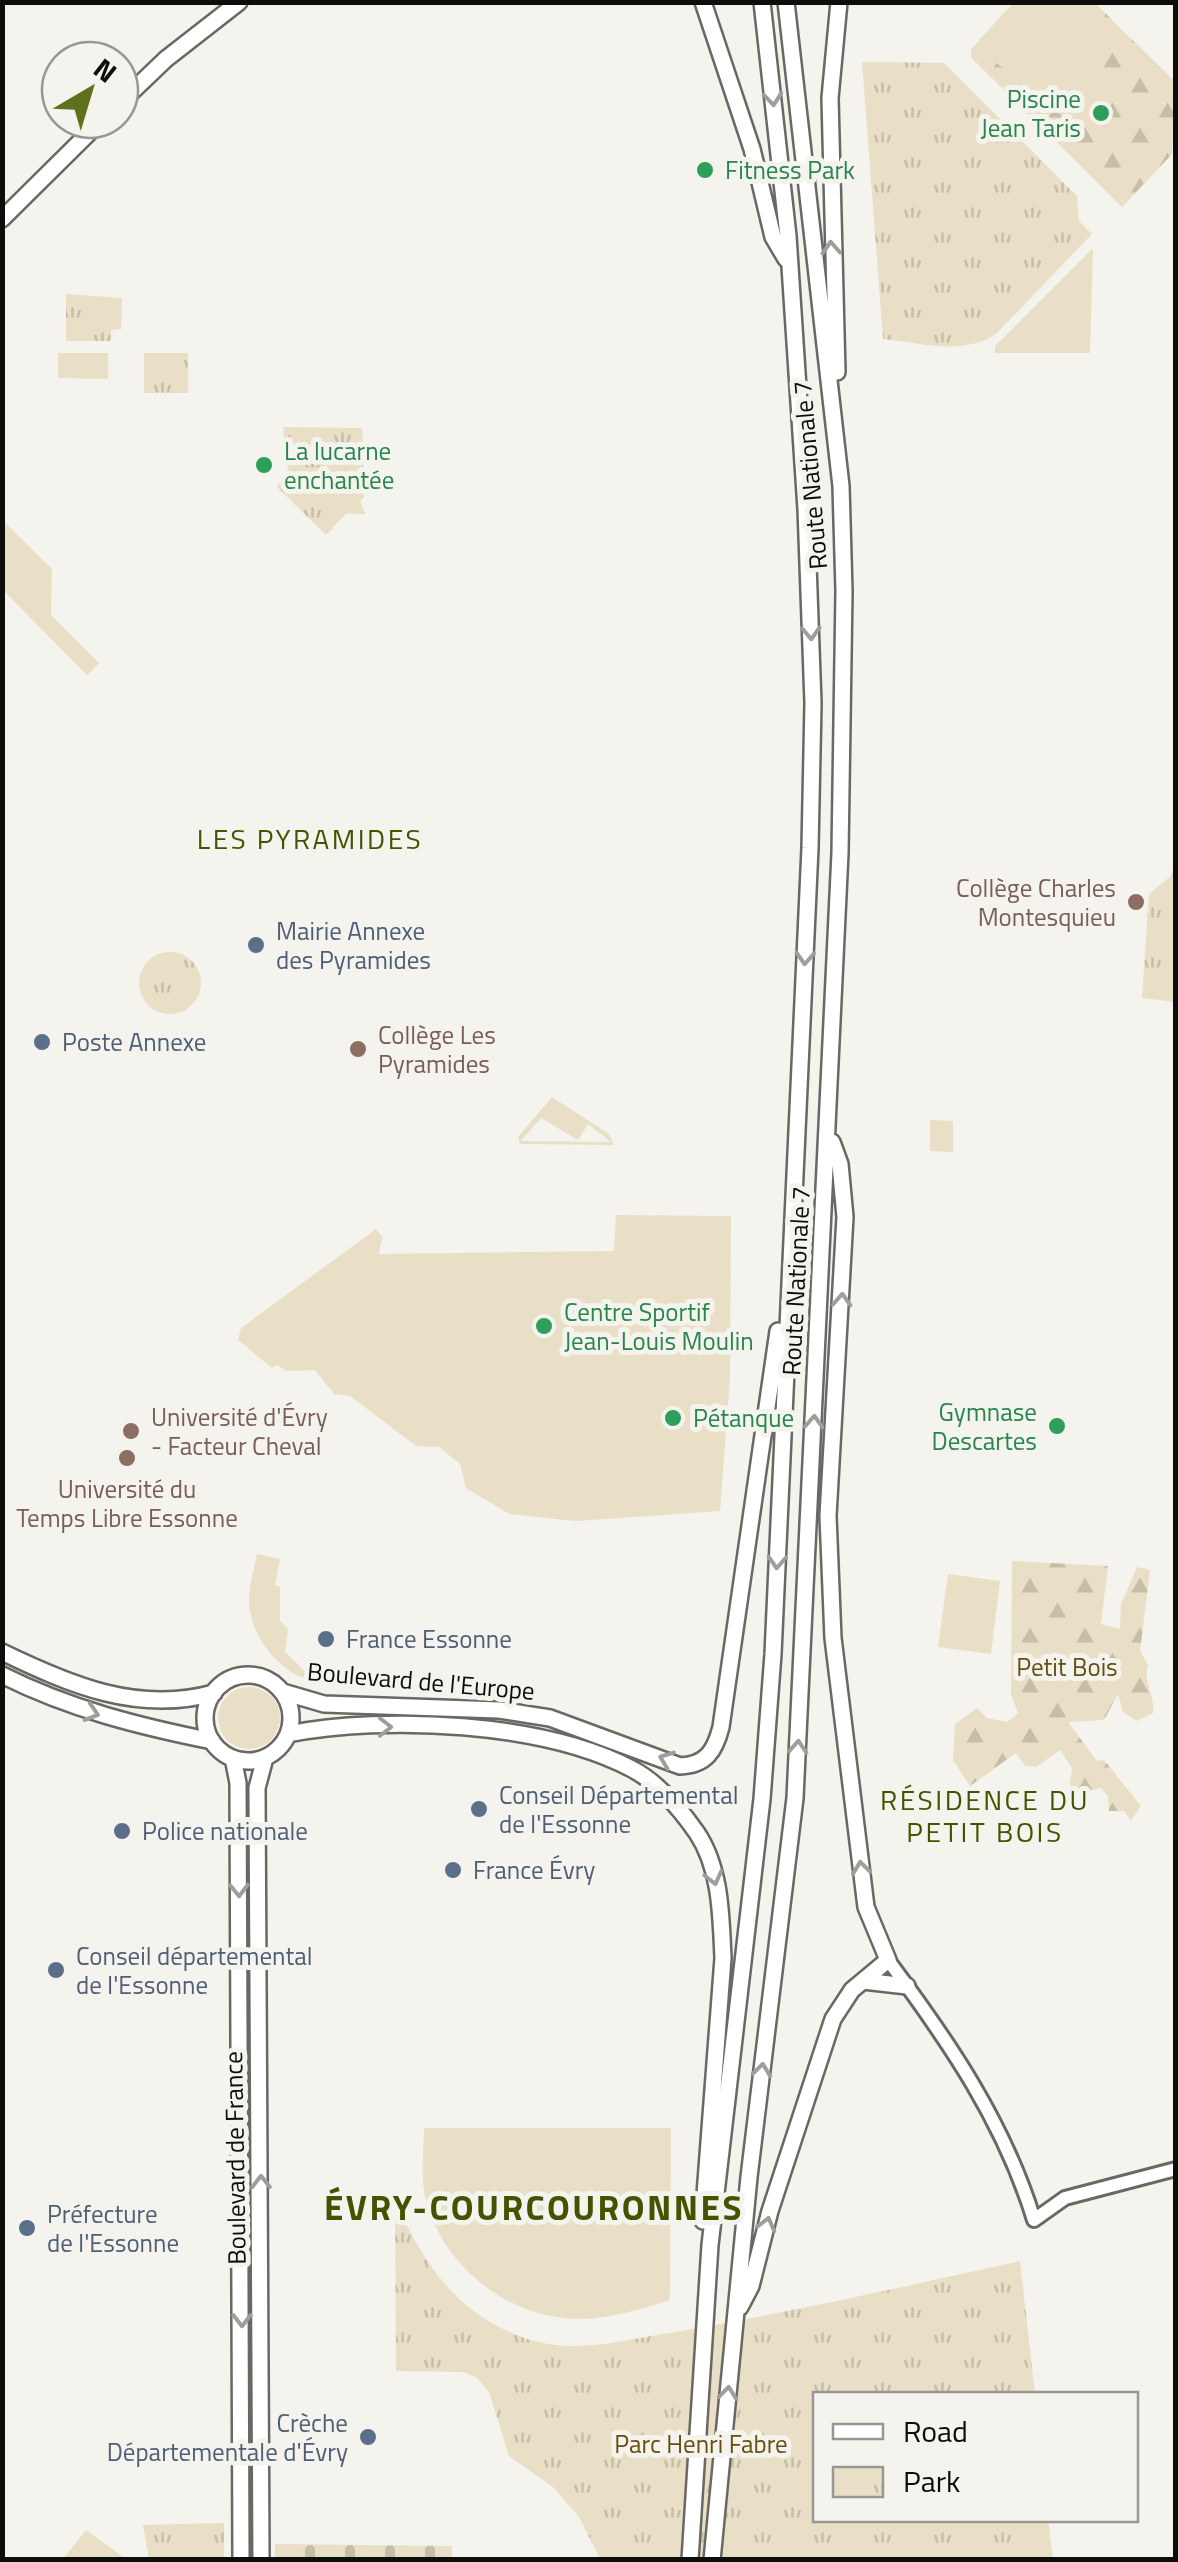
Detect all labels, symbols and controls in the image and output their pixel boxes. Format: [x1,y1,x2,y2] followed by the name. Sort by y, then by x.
[40,40,140,140] north arrow
[85,47,127,93] text: N
[981,80,1081,147] place label: Piscine Jean Taris
[762,92,783,108] one-way arrow
[1090,102,1112,124] marker: Piscine Jean Taris
[725,151,855,189] place label: Fitness Park
[694,159,716,181] marker: Fitness Park
[821,240,842,256] one-way arrow
[783,379,837,571] street label: Route Nationale 7
[284,432,394,499] place label: La lucarne enchantée
[253,454,275,476] marker: La lucarne enchantée
[800,625,821,641] one-way arrow
[197,817,423,860] district label: LES PYRAMIDES
[956,869,1116,936] place label: Collège Charles Montesquieu
[1125,891,1147,913] marker: Collège Charles Montesquieu
[276,912,431,979] place label: Mairie Annexe des Pyramides
[245,934,267,956] marker: Mairie Annexe des Pyramides
[794,950,815,966] one-way arrow
[378,1016,496,1083] place label: Collège Les Pyramides
[62,1023,206,1061] place label: Poste Annexe
[31,1031,53,1053] marker: Poste Annexe
[347,1038,369,1060] marker: Collège Les Pyramides
[772,1185,820,1377] street label: Route Nationale 7
[831,1292,852,1308] one-way arrow
[564,1293,754,1360] place label: Centre Sportif Jean-Louis Moulin
[533,1315,555,1337] marker: Centre Sportif Jean-Louis Moulin
[932,1393,1037,1460] place label: Gymnase Descartes
[151,1398,328,1465] place label: Université d'Évry - Facteur Cheval
[693,1399,794,1437] place label: Pétanque
[662,1407,684,1429] marker: Pétanque
[803,1414,824,1430] one-way arrow
[1046,1415,1068,1437] marker: Gymnase Descartes
[120,1420,142,1442] marker: Université d'Évry - Facteur Cheval
[116,1447,138,1469] marker: Université du Temps Libre Essonne
[16,1470,238,1537] place label: Université du Temps Libre Essonne
[767,1555,788,1571] one-way arrow
[346,1620,512,1658] place label: France Essonne
[315,1628,337,1650] marker: France Essonne
[1016,1648,1118,1686] park label: Petit Bois
[306,1652,536,1710] street label: Boulevard de l'Europe
[83,1701,100,1722] one-way arrow
[378,1716,394,1738] one-way arrow
[787,1738,808,1754] one-way arrow
[658,1751,676,1771] one-way arrow
[499,1776,738,1843] place label: Conseil Départemental de l'Essonne
[880,1778,1090,1853] district label: RÉSIDENCE DU PETIT BOIS
[468,1798,490,1820] marker: Conseil Départemental de l'Essonne
[142,1812,308,1850] place label: Police nationale
[111,1820,133,1842] marker: Police nationale
[473,1851,595,1889] place label: France Évry
[442,1859,464,1881] marker: France Évry
[851,1859,872,1875] one-way arrow
[702,1869,723,1886] one-way arrow
[228,1884,250,1899] one-way arrow
[76,1937,313,2004] place label: Conseil départemental de l'Essonne
[45,1959,67,1981] marker: Conseil départemental de l'Essonne
[214,2051,256,2265] street label: Boulevard de France
[751,2061,772,2077] one-way arrow
[250,2174,272,2190] one-way arrow
[324,2180,744,2234] district label: ÉVRY-COURCOURONNES
[47,2195,179,2262] place label: Préfecture de l'Essonne
[756,2216,777,2233] one-way arrow
[16,2217,38,2239] marker: Préfecture de l'Essonne
[231,2314,253,2329] one-way arrow
[717,2384,738,2400] one-way arrow
[813,2392,1138,2522] legend
[107,2404,348,2471] place label: Crèche Départementale d'Évry
[903,2408,968,2454] text: Road
[614,2425,788,2463] park label: Parc Henri Fabre
[357,2426,379,2448] marker: Crèche Départementale d'Évry
[903,2458,960,2504] text: Park

